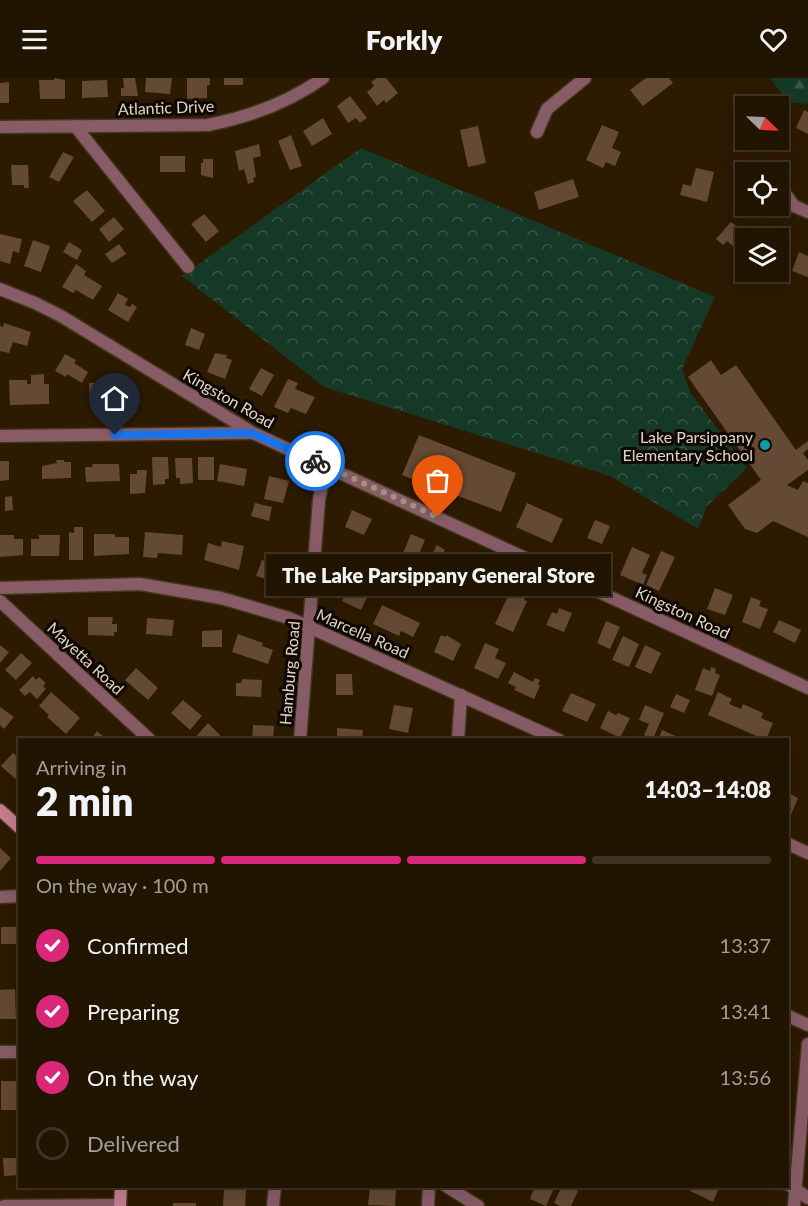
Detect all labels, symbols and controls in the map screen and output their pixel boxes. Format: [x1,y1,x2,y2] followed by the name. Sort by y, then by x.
[18,23,51,56] icon: menu
[366,23,442,56] text: Forkly
[757,23,790,56] icon: heart
[118,96,214,118] street label: Atlantic Drive
[735,96,789,150] north arrow
[735,96,789,282] map controls
[735,162,789,216] button: locate
[735,228,789,282] button: layers
[180,364,278,432] street label: Kingston Road
[89,373,140,435] pin
[98,382,131,415] icon: home
[623,427,754,464] place label: Lake Parsippany Elementary School
[285,431,345,491] courier
[758,438,772,452] marker: Lake Parsippany Elementary School
[299,445,332,478] icon: bike
[412,455,463,517] pin
[421,464,454,497] icon: bag
[266,553,610,595] callout: The Lake Parsippany General Store
[282,563,595,587] text: The Lake Parsippany General Store
[633,582,733,642] street label: Kingston Road
[314,604,412,662] street label: Marcella Road
[44,618,128,698] street label: Mayetta Road
[275,620,303,726] street label: Hamburg Road
[36,755,127,779] text: Arriving in
[645,776,771,803] text: 14:03–14:08
[36,778,133,824] text: 2 min
[36,873,209,897] text: On the way · 100 m
[36,929,69,962] icon: check
[87,932,189,959] text: Confirmed
[720,933,771,957] text: 13:37
[36,995,69,1028] icon: check
[87,998,179,1025] text: Preparing
[720,999,771,1023] text: 13:41
[36,1061,69,1094] icon: check
[87,1064,198,1091] text: On the way
[720,1065,771,1089] text: 13:56
[87,1130,180,1157] text: Delivered

